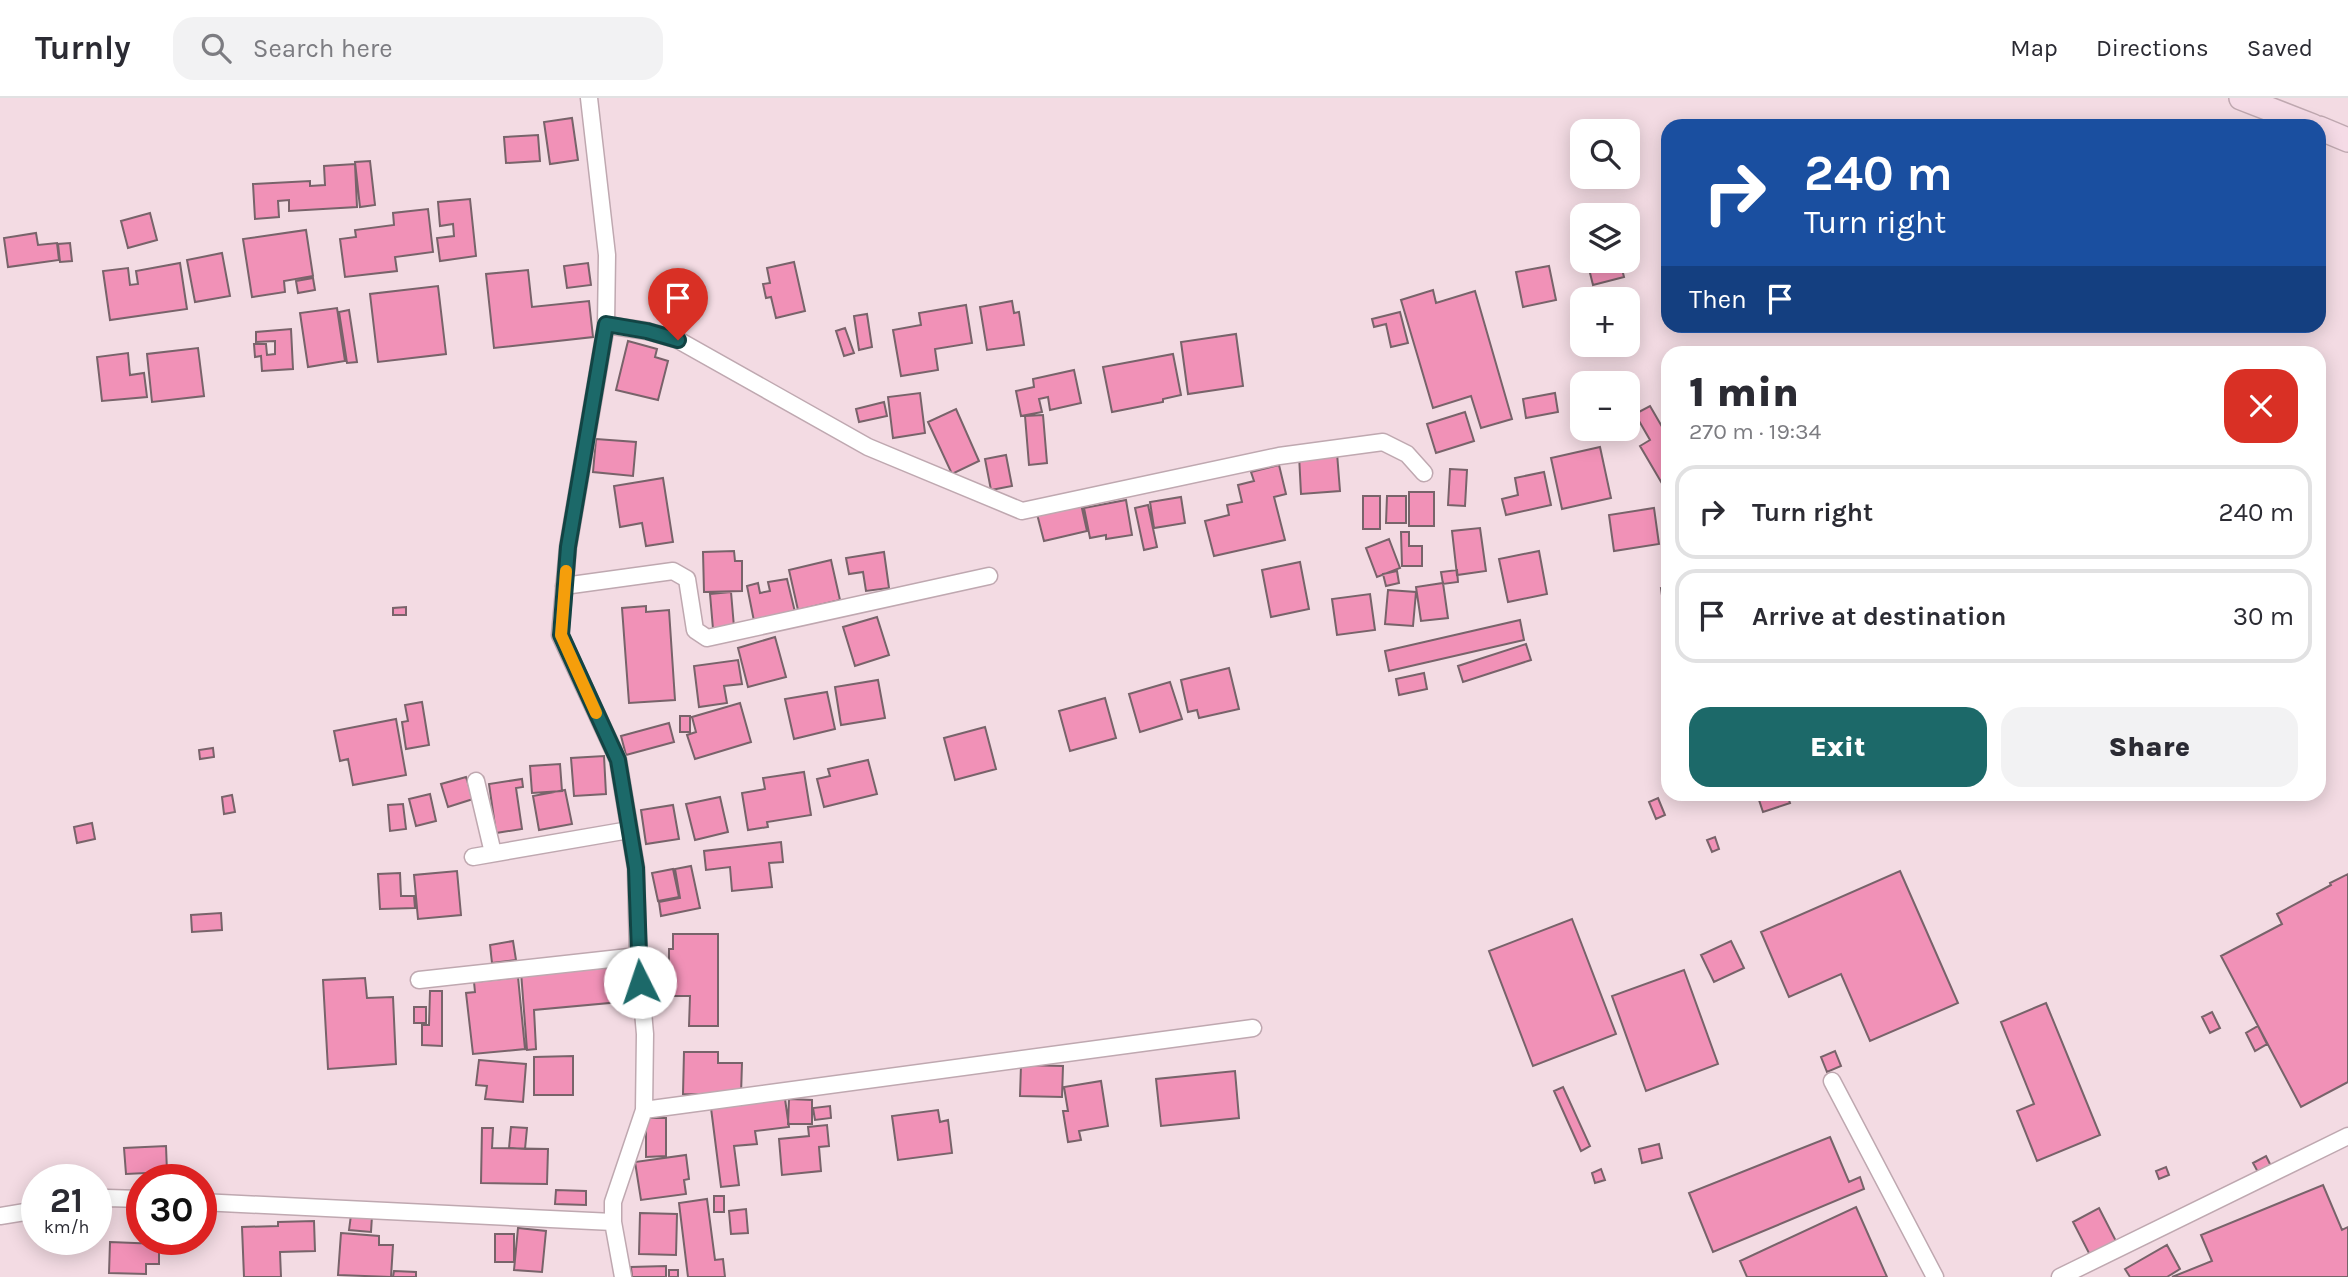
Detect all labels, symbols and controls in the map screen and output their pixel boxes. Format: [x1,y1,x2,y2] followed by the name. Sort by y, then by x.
[173,17,663,80] search box
[35,29,131,67] text: Turnly
[197,29,235,67] icon: search
[253,33,393,64] text: Search here
[2010,34,2058,62] text: Map
[2096,34,2209,62] text: Directions
[2247,34,2313,62] text: Saved
[1570,119,1640,441] map controls
[1570,119,1640,189] button: search
[1804,145,1953,202] text: 240 m
[1689,147,1780,238] icon: right
[1570,203,1640,273] button: layers
[1804,204,1946,241] text: Turn right
[648,268,708,340] pin
[659,279,697,317] icon: arrive
[1761,280,1799,318] icon: arrive
[1689,284,1747,315] text: Then
[1570,287,1640,357] button: +
[1689,367,1799,417] text: 1 min
[2224,369,2298,443] button: close
[1570,371,1640,441] button: −
[1689,418,1821,445] text: 270 m · 19:34
[1693,493,1731,531] icon: right
[1752,497,1873,528] text: Turn right
[2218,497,2294,528] text: 240 m
[1693,597,1731,635] icon: arrive
[1752,601,2006,632] text: Arrive at destination
[2233,601,2294,632] text: 30 m
[1689,707,1987,787] button: Exit
[2001,707,2298,787] button: Share
[603,945,677,1019] position arrow
[126,1164,217,1255] speed limit sign: 30
[50,1180,83,1221] text: 21
[44,1216,89,1238] text: km/h

